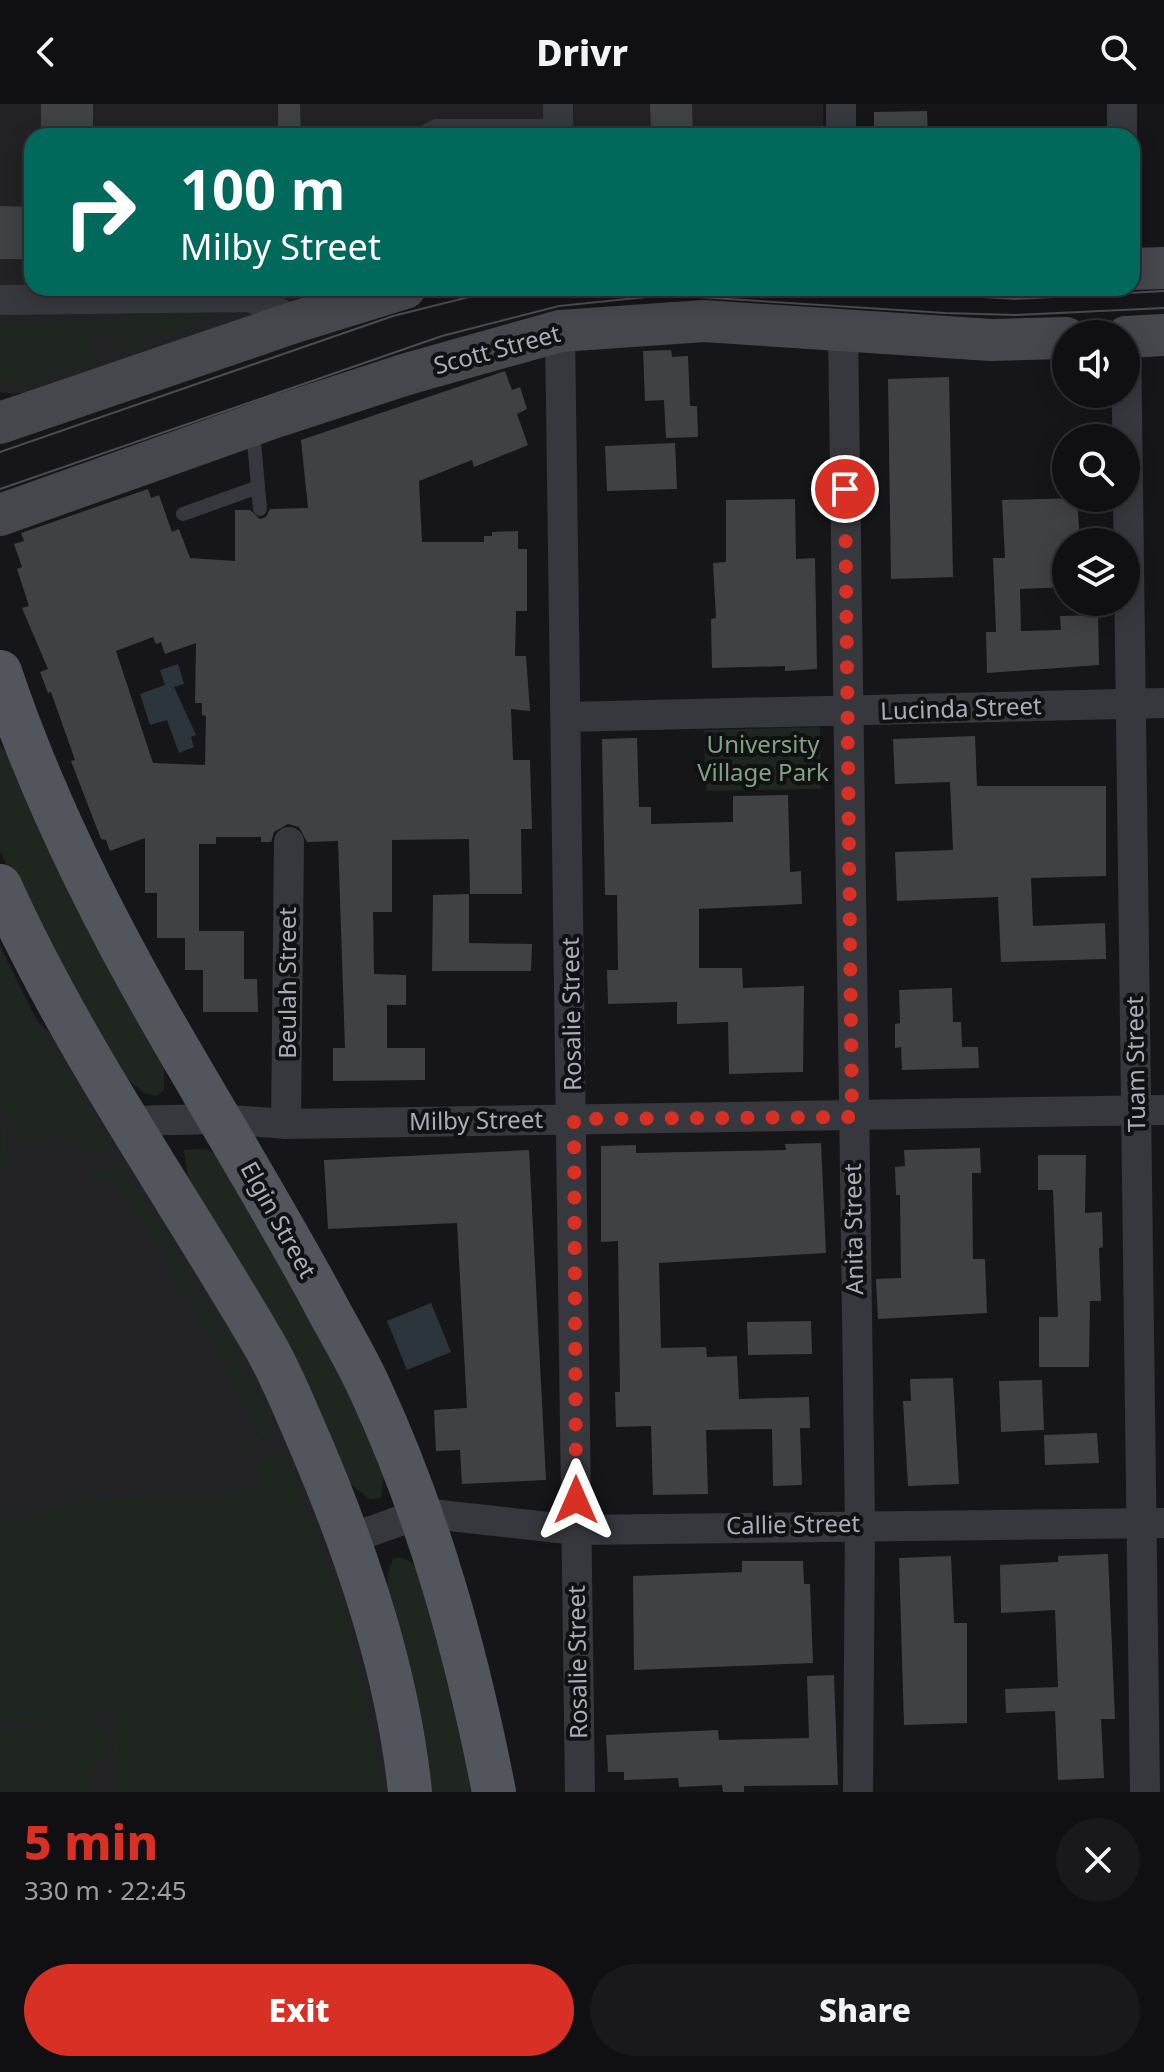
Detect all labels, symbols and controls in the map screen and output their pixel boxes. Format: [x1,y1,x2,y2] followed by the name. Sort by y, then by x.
[536,28,628,77] text: Drivr
[24,30,68,74] icon: back
[1096,30,1140,74] icon: search
[180,150,345,226] text: 100 m
[48,160,152,264] icon: right
[180,222,381,271] text: Milby Street
[430,316,564,381] street label: Scott Street
[1052,320,1140,616] map controls
[1052,320,1140,408] button: sound
[1052,424,1140,512] button: search
[811,455,879,523] pin
[823,467,867,511] icon: arrive
[1052,528,1140,616] button: layers
[880,688,1043,727] street label: Lucinda Street
[697,727,829,788] park label: University Village Park
[270,907,303,1059] street label: Beulah Street
[553,937,588,1091] street label: Rosalie Street
[1117,995,1152,1132] street label: Tuam Street
[409,1102,544,1137] street label: Milby Street
[234,1155,325,1284] street label: Elgin Street
[835,1163,870,1295] street label: Anita Street
[534,1458,618,1542] position arrow
[726,1506,861,1541] street label: Callie Street
[559,1585,594,1739] street label: Rosalie Street
[24,1809,158,1874] text: 5 min
[1056,1818,1140,1902] button: close
[24,1872,187,1908] text: 330 m · 22:45
[24,1964,574,2056] button: Exit
[590,1964,1140,2056] button: Share

